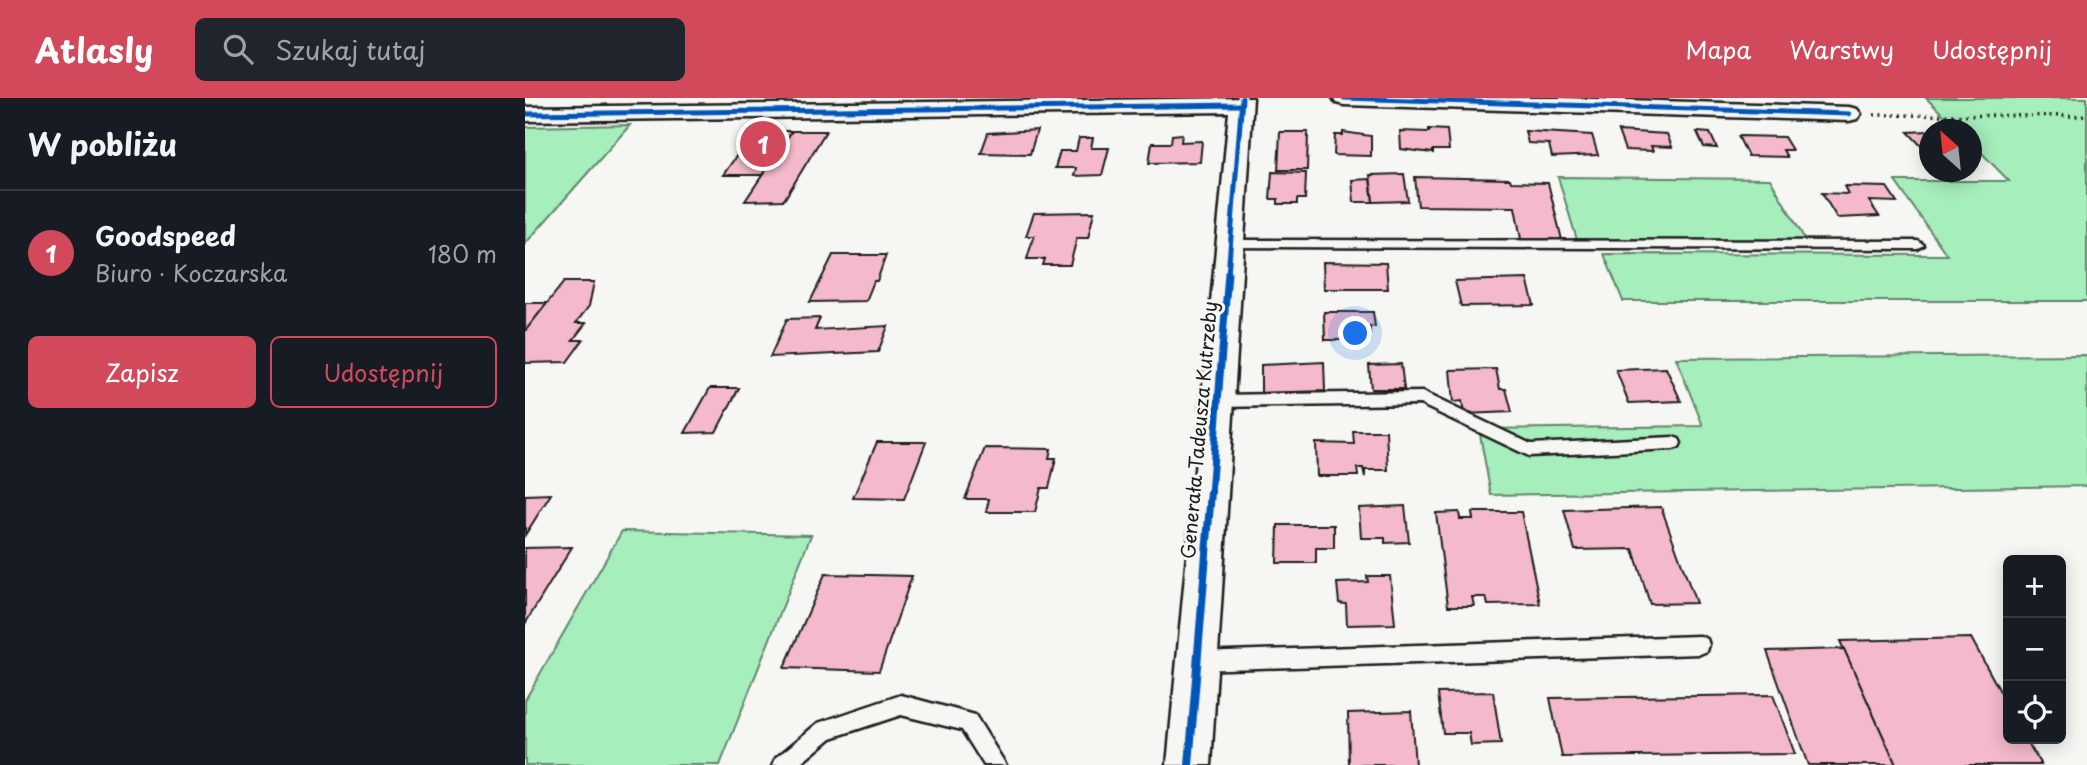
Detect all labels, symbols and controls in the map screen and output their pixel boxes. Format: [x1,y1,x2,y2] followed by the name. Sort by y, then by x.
[195,18,685,81] search box
[35,24,153,74] text: Atlasly
[219,30,257,68] icon: search
[275,30,425,69] text: Szukaj tutaj
[1685,31,1751,67] text: Mapa
[1789,31,1894,67] text: Warstwy
[1932,31,2052,67] text: Udostępnij
[740,118,786,170] pin: 1
[1919,119,1982,182] north arrow
[28,121,177,166] text: W pobliżu
[95,216,236,255] text: Goodspeed
[46,236,57,271] text: 1
[428,236,497,271] text: 180 m
[95,255,287,290] text: Biuro · Koczarska
[1173,300,1223,560] street label: Generała Tadeusza Kutrzeby
[1338,316,1372,350] your location
[28,336,256,408] button: Zapisz
[270,336,497,408] button: Udostępnij
[2003,555,2066,744] map controls
[2003,555,2066,618] button: +
[2003,618,2066,681] button: −
[2003,681,2066,744] button: locate

